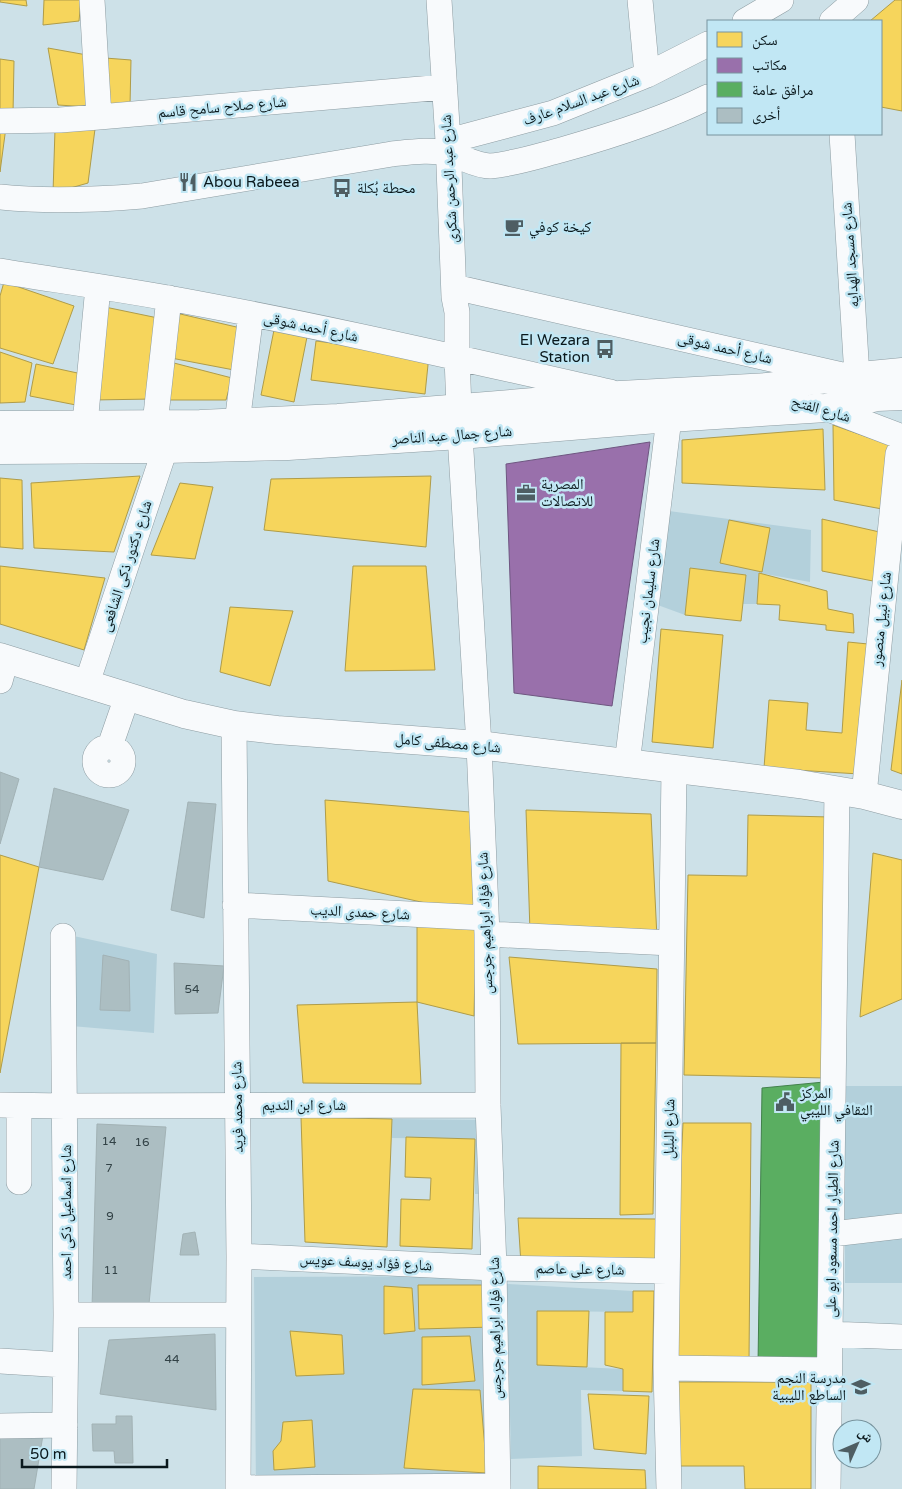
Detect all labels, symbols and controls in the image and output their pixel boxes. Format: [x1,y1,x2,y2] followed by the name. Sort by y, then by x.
[707,20,882,135] legend
[752,31,778,50] text: سكن
[752,56,787,74] text: مكاتب
[520,71,642,130] street label: شارع عبد السلام عارف
[752,81,813,100] text: مرافق عامة
[157,92,287,123] street label: شارع صلاح سامح قاسم
[752,106,781,125] text: أخرى
[437,114,462,244] street label: شارع عبد الرحمن شكرى
[177,171,199,193] restaurant icon: Abou Rabeea
[203,173,300,191] place label: Abou Rabeea
[331,177,353,199] bus stop icon: محطة بُكلة
[357,179,416,197] place label: محطة بُكلة
[837,202,864,308] street label: شارع مسجد الهدايه
[503,216,525,238] cafe icon: كيخة كوفي
[529,218,591,239] place label: كيخة كوفي
[262,308,360,347] street label: شارع أحمد شوقى
[676,328,774,369] street label: شارع أحمد شوقى
[520,331,590,366] place label: El Wezara Station
[594,338,616,360] bus stop icon: El Wezara Station
[789,392,853,427] street label: شارع الفتح
[390,422,513,449] street label: شارع جمال عبد الناصر
[541,475,593,510] place label: المصرية للاتصالات
[515,482,537,504] office icon: المصرية للاتصالات
[96,498,157,634] street label: شارع دكتور ذكى الشافعى
[633,537,664,645] street label: شارع سليمان نجيب
[867,571,896,668] street label: شارع نبيل منصور
[394,729,502,758] street label: شارع مصطفى كامل
[474,852,497,994] street label: شارع فؤاد ابراهيم جرجس
[310,900,410,925] street label: شارع حمدى الديب
[184,982,200,996] house number: 54
[227,1061,248,1153] street label: شارع محمد فريد
[799,1084,873,1122] place label: المركز الثقافي الليبي
[774,1091,796,1113] public building icon: المركز الثقافي الليبي
[262,1096,346,1115] street label: شارع ابن النديم
[659,1098,680,1159] street label: شارع البلبل
[101,1134,117,1148] house number: 14
[134,1135,150,1149] house number: 16
[821,1140,844,1318] street label: شارع الطيار احمد مسعود ابو على
[57,1145,76,1279] street label: شارع اسماعيل ذكى احمد
[105,1161,113,1175] house number: 7
[106,1209,114,1223] house number: 9
[299,1250,433,1275] street label: شارع فؤاد يوسف عويس
[485,1257,506,1399] street label: شارع فؤاد ابراهيم جرجس
[535,1259,625,1280] street label: شارع على عاصم
[103,1263,119,1277] house number: 11
[164,1352,180,1366] house number: 44
[772,1369,846,1405] place label: مدرسة النجم الساطع الليبية
[850,1376,872,1398] school or university icon: مدرسة النجم الساطع الليبية
[832,1419,882,1469] north arrow
[855,1424,877,1447] text: ش
[22,1436,168,1468] scale bar
[30,1445,67,1463] text: 50 m

